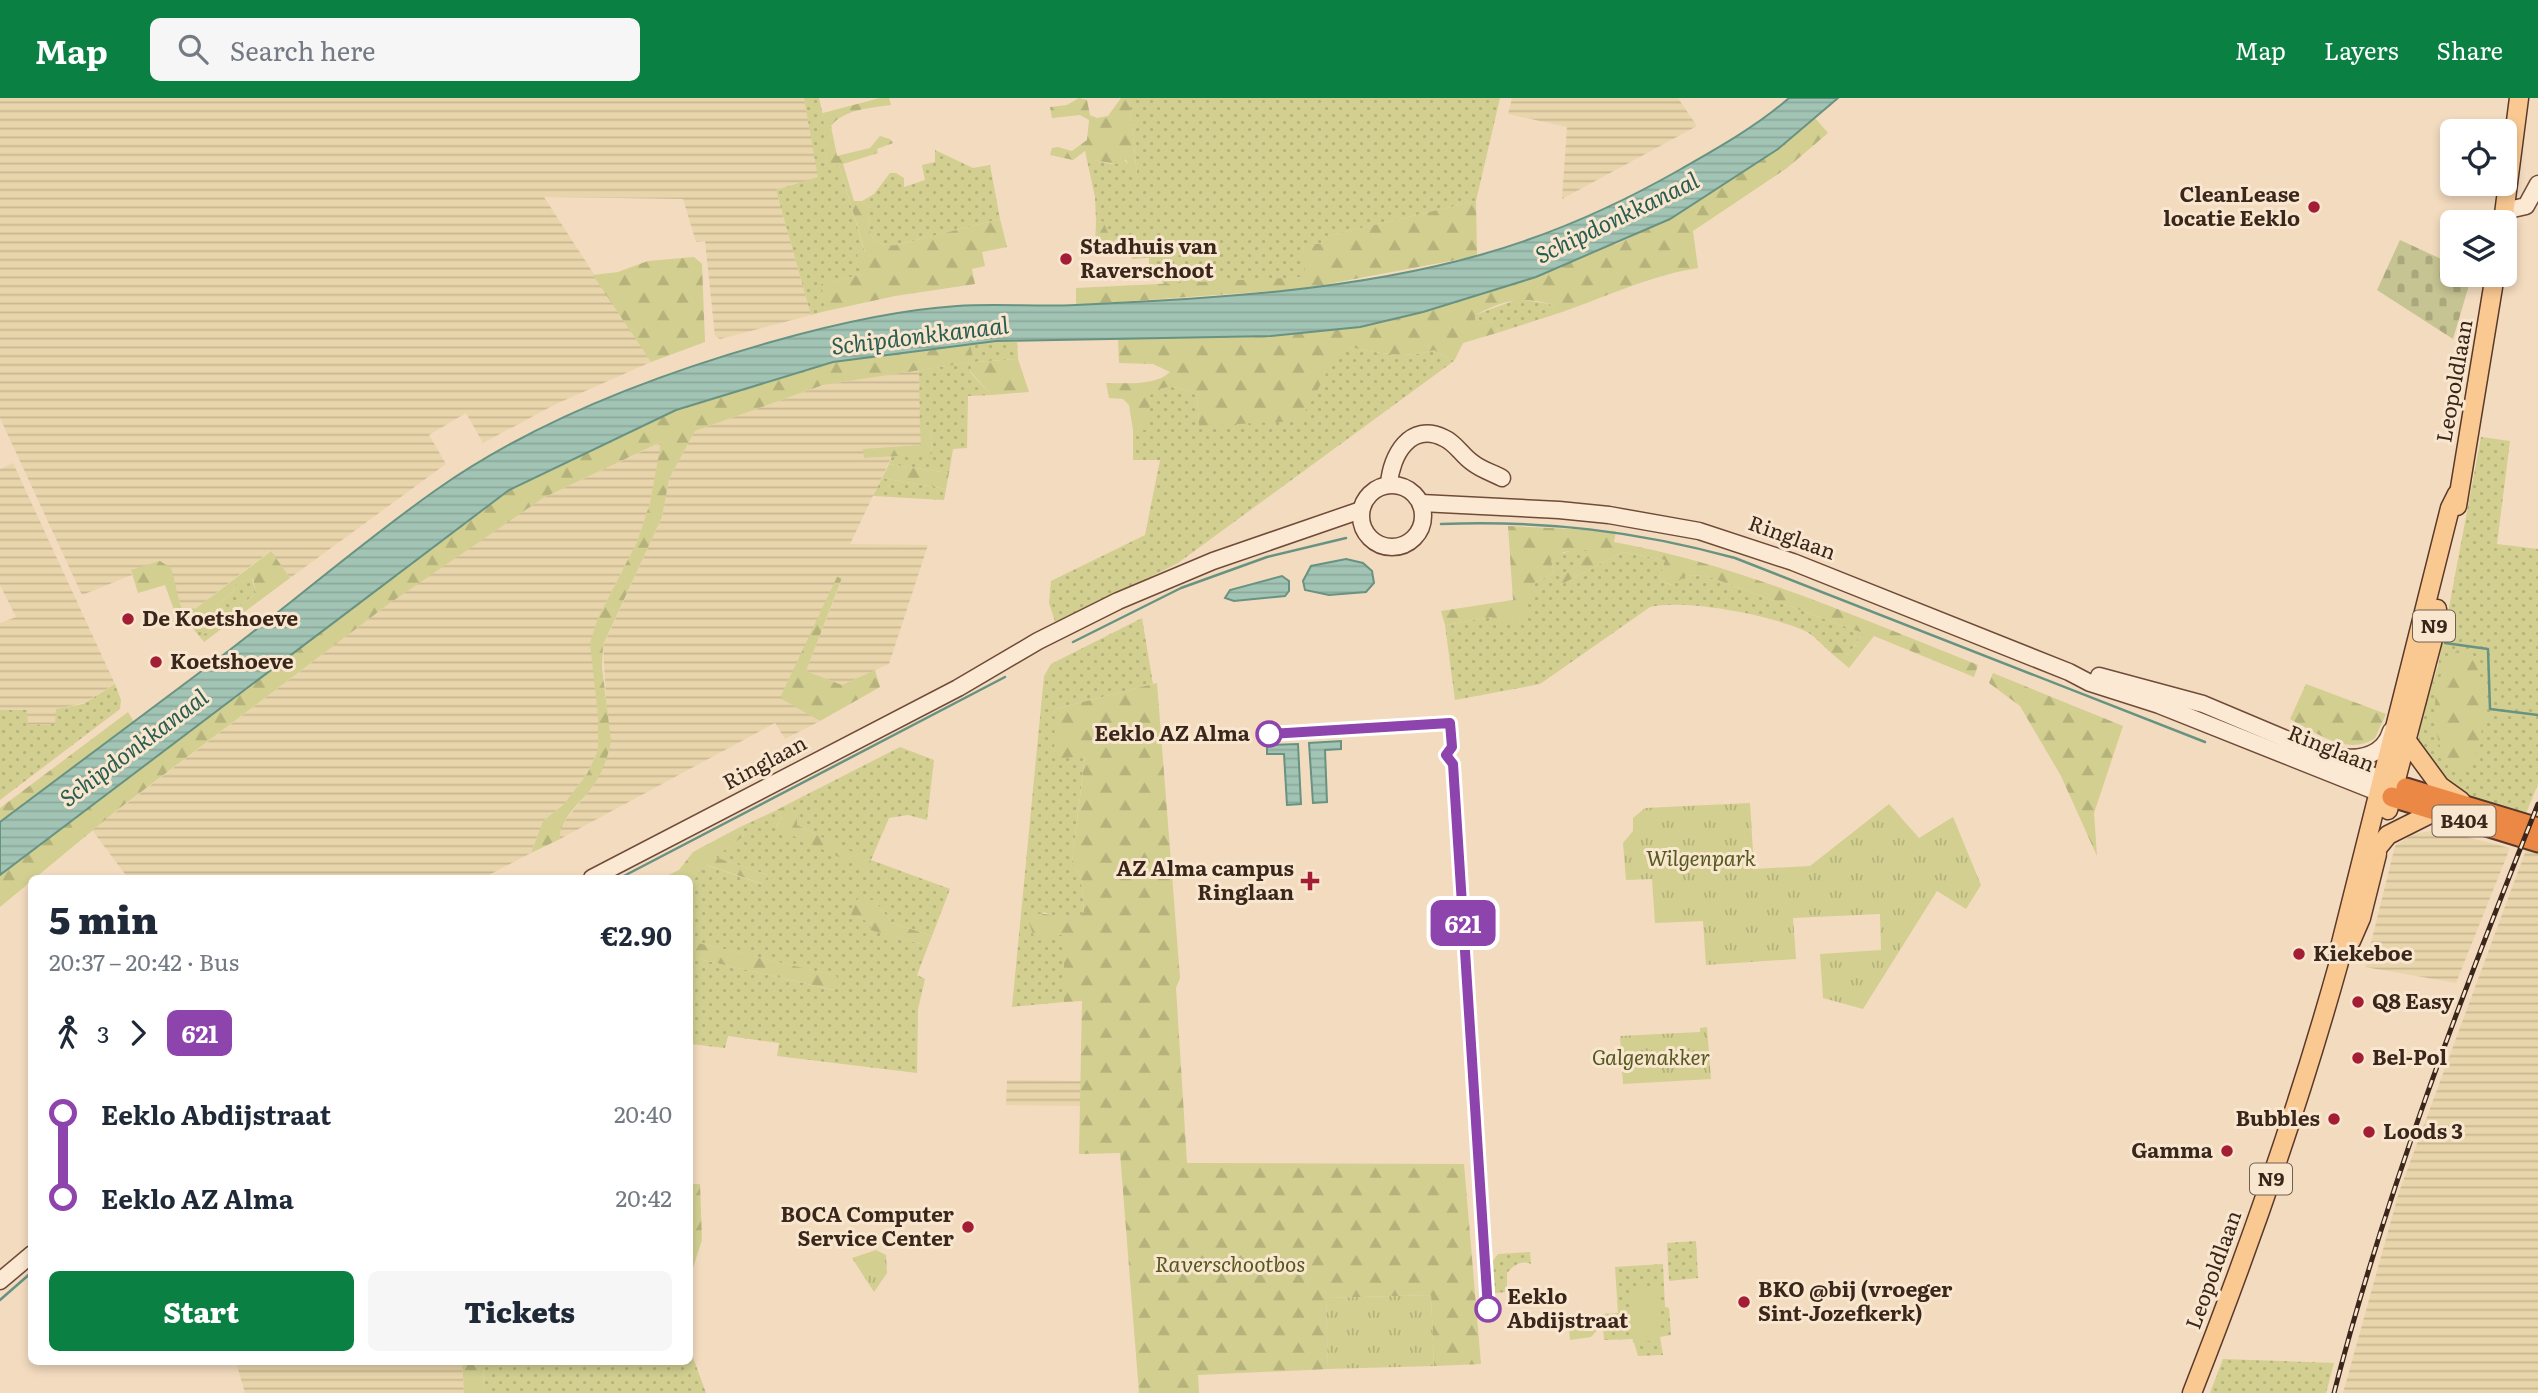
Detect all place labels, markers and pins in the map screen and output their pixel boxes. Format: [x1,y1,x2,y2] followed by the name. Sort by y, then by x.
[2163,177,2300,232] place label: CleanLease locatie Eeklo
[2306,199,2322,215] marker: CleanLease locatie Eeklo
[1080,229,1218,284] place label: Stadhuis van Raverschoot
[1058,251,1074,267] marker: Stadhuis van Raverschoot
[142,601,298,632] place label: De Koetshoeve
[120,611,136,627] marker: De Koetshoeve
[170,644,294,675] place label: Koetshoeve
[148,654,164,670] marker: Koetshoeve
[1094,716,1251,747] place label: Eeklo AZ Alma
[1256,721,1282,747] marker: Eeklo AZ Alma
[1116,851,1294,906] place label: AZ Alma campus Ringlaan
[1300,871,1320,891] marker: AZ Alma campus Ringlaan
[2313,936,2413,967] place label: Kiekeboe
[2291,946,2307,962] marker: Kiekeboe
[2372,984,2454,1015] place label: Q8 Easy
[2350,994,2366,1010] marker: Q8 Easy
[2372,1040,2447,1071] place label: Bel-Pol
[2350,1050,2366,1066] marker: Bel-Pol
[2235,1101,2320,1132] place label: Bubbles
[2326,1111,2342,1127] marker: Bubbles
[2383,1114,2463,1145] place label: Loods 3
[2361,1124,2377,1140] marker: Loods 3
[2131,1133,2214,1164] place label: Gamma
[2219,1143,2235,1159] marker: Gamma
[781,1197,955,1252] place label: BOCA Computer Service Center
[960,1219,976,1235] marker: BOCA Computer Service Center
[1758,1272,1953,1327] place label: BKO @bij (vroeger Sint-Jozefkerk)
[1507,1279,1629,1334] place label: Eeklo Abdijstraat
[1736,1294,1752,1310] marker: BKO @bij (vroeger Sint-Jozefkerk)
[1475,1296,1501,1322] marker: Eeklo Abdijstraat

